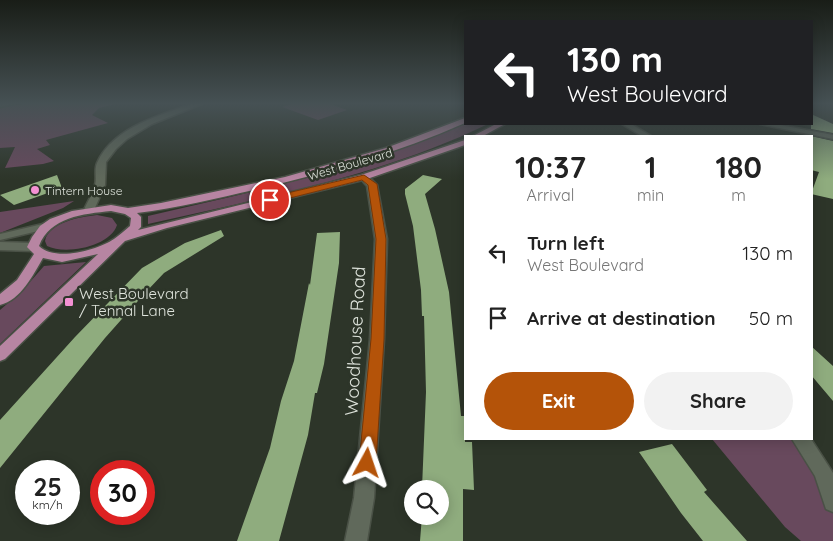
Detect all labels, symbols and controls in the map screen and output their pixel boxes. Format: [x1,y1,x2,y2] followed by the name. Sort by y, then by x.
[567,37,663,81] text: 130 m
[484,40,549,105] icon: left
[567,80,728,108] text: West Boulevard
[306,145,394,183] street label: West Boulevard
[515,148,586,186] text: 10:37
[645,148,657,186] text: 1
[715,148,762,186] text: 180
[249,179,291,221] pin
[45,183,123,198] place label: Tintern House
[29,184,41,196] marker: Tintern House
[527,185,574,205] text: Arrival
[637,185,664,205] text: min
[731,185,746,205] text: m
[256,186,284,214] icon: arrive
[527,231,605,255] text: Turn left
[484,239,512,267] icon: left
[742,241,793,265] text: 130 m
[527,255,644,275] text: West Boulevard
[340,266,370,416] street label: Woodhouse Road
[79,284,189,320] place label: West Boulevard / Tennal Lane
[63,296,75,308] marker: West Boulevard / Tennal Lane
[484,304,512,332] icon: arrive
[527,306,716,330] text: Arrive at destination
[749,306,793,330] text: 50 m
[484,372,634,430] button: Exit
[644,372,793,430] button: Share
[340,436,392,488] position arrow
[90,460,155,525] speed limit sign: 30
[33,471,62,502] text: 25
[404,480,449,525] map controls
[404,480,449,525] button: search
[32,497,63,512] text: km/h

